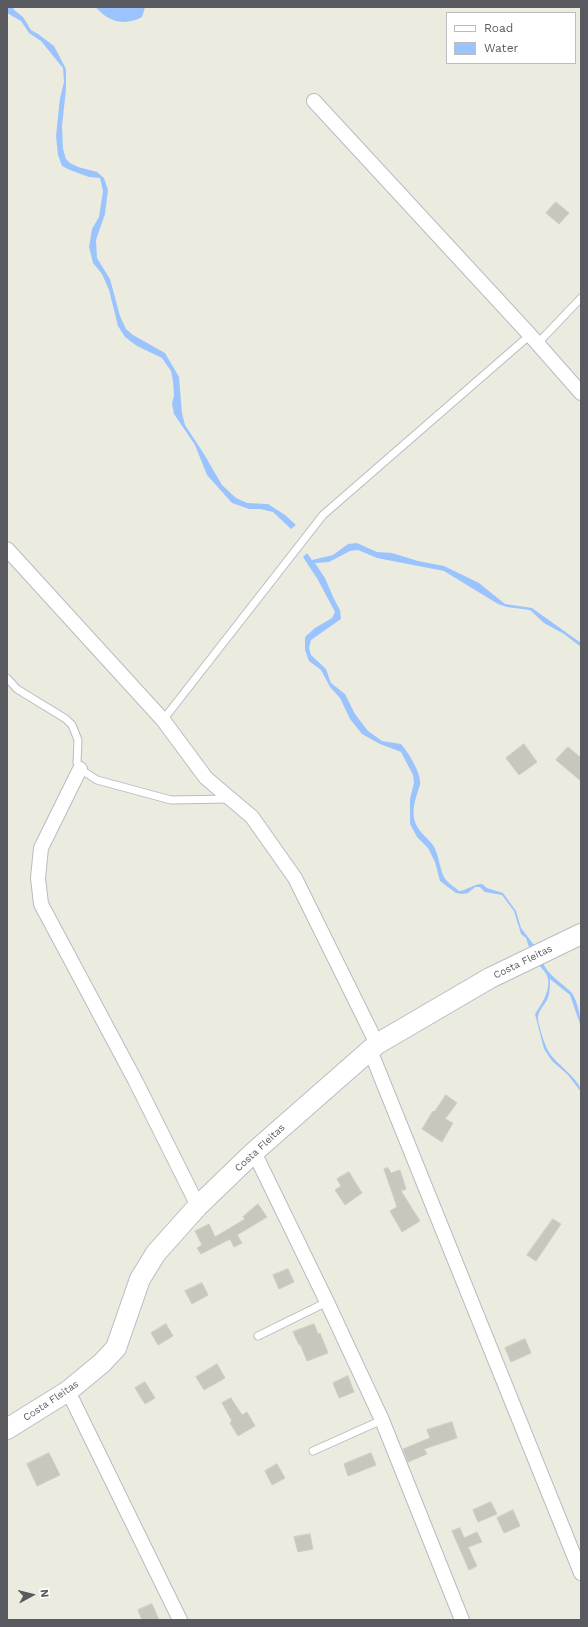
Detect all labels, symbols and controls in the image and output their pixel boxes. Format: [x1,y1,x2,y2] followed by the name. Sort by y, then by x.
[446,12,576,64] legend
[484,21,513,35] text: Road
[484,41,518,55] text: Water
[492,943,554,981] street label: Costa Fleitas
[232,1122,288,1174] street label: Costa Fleitas
[21,1378,81,1424] street label: Costa Fleitas
[12,1575,52,1615] north arrow
[37,1589,51,1598] text: N

